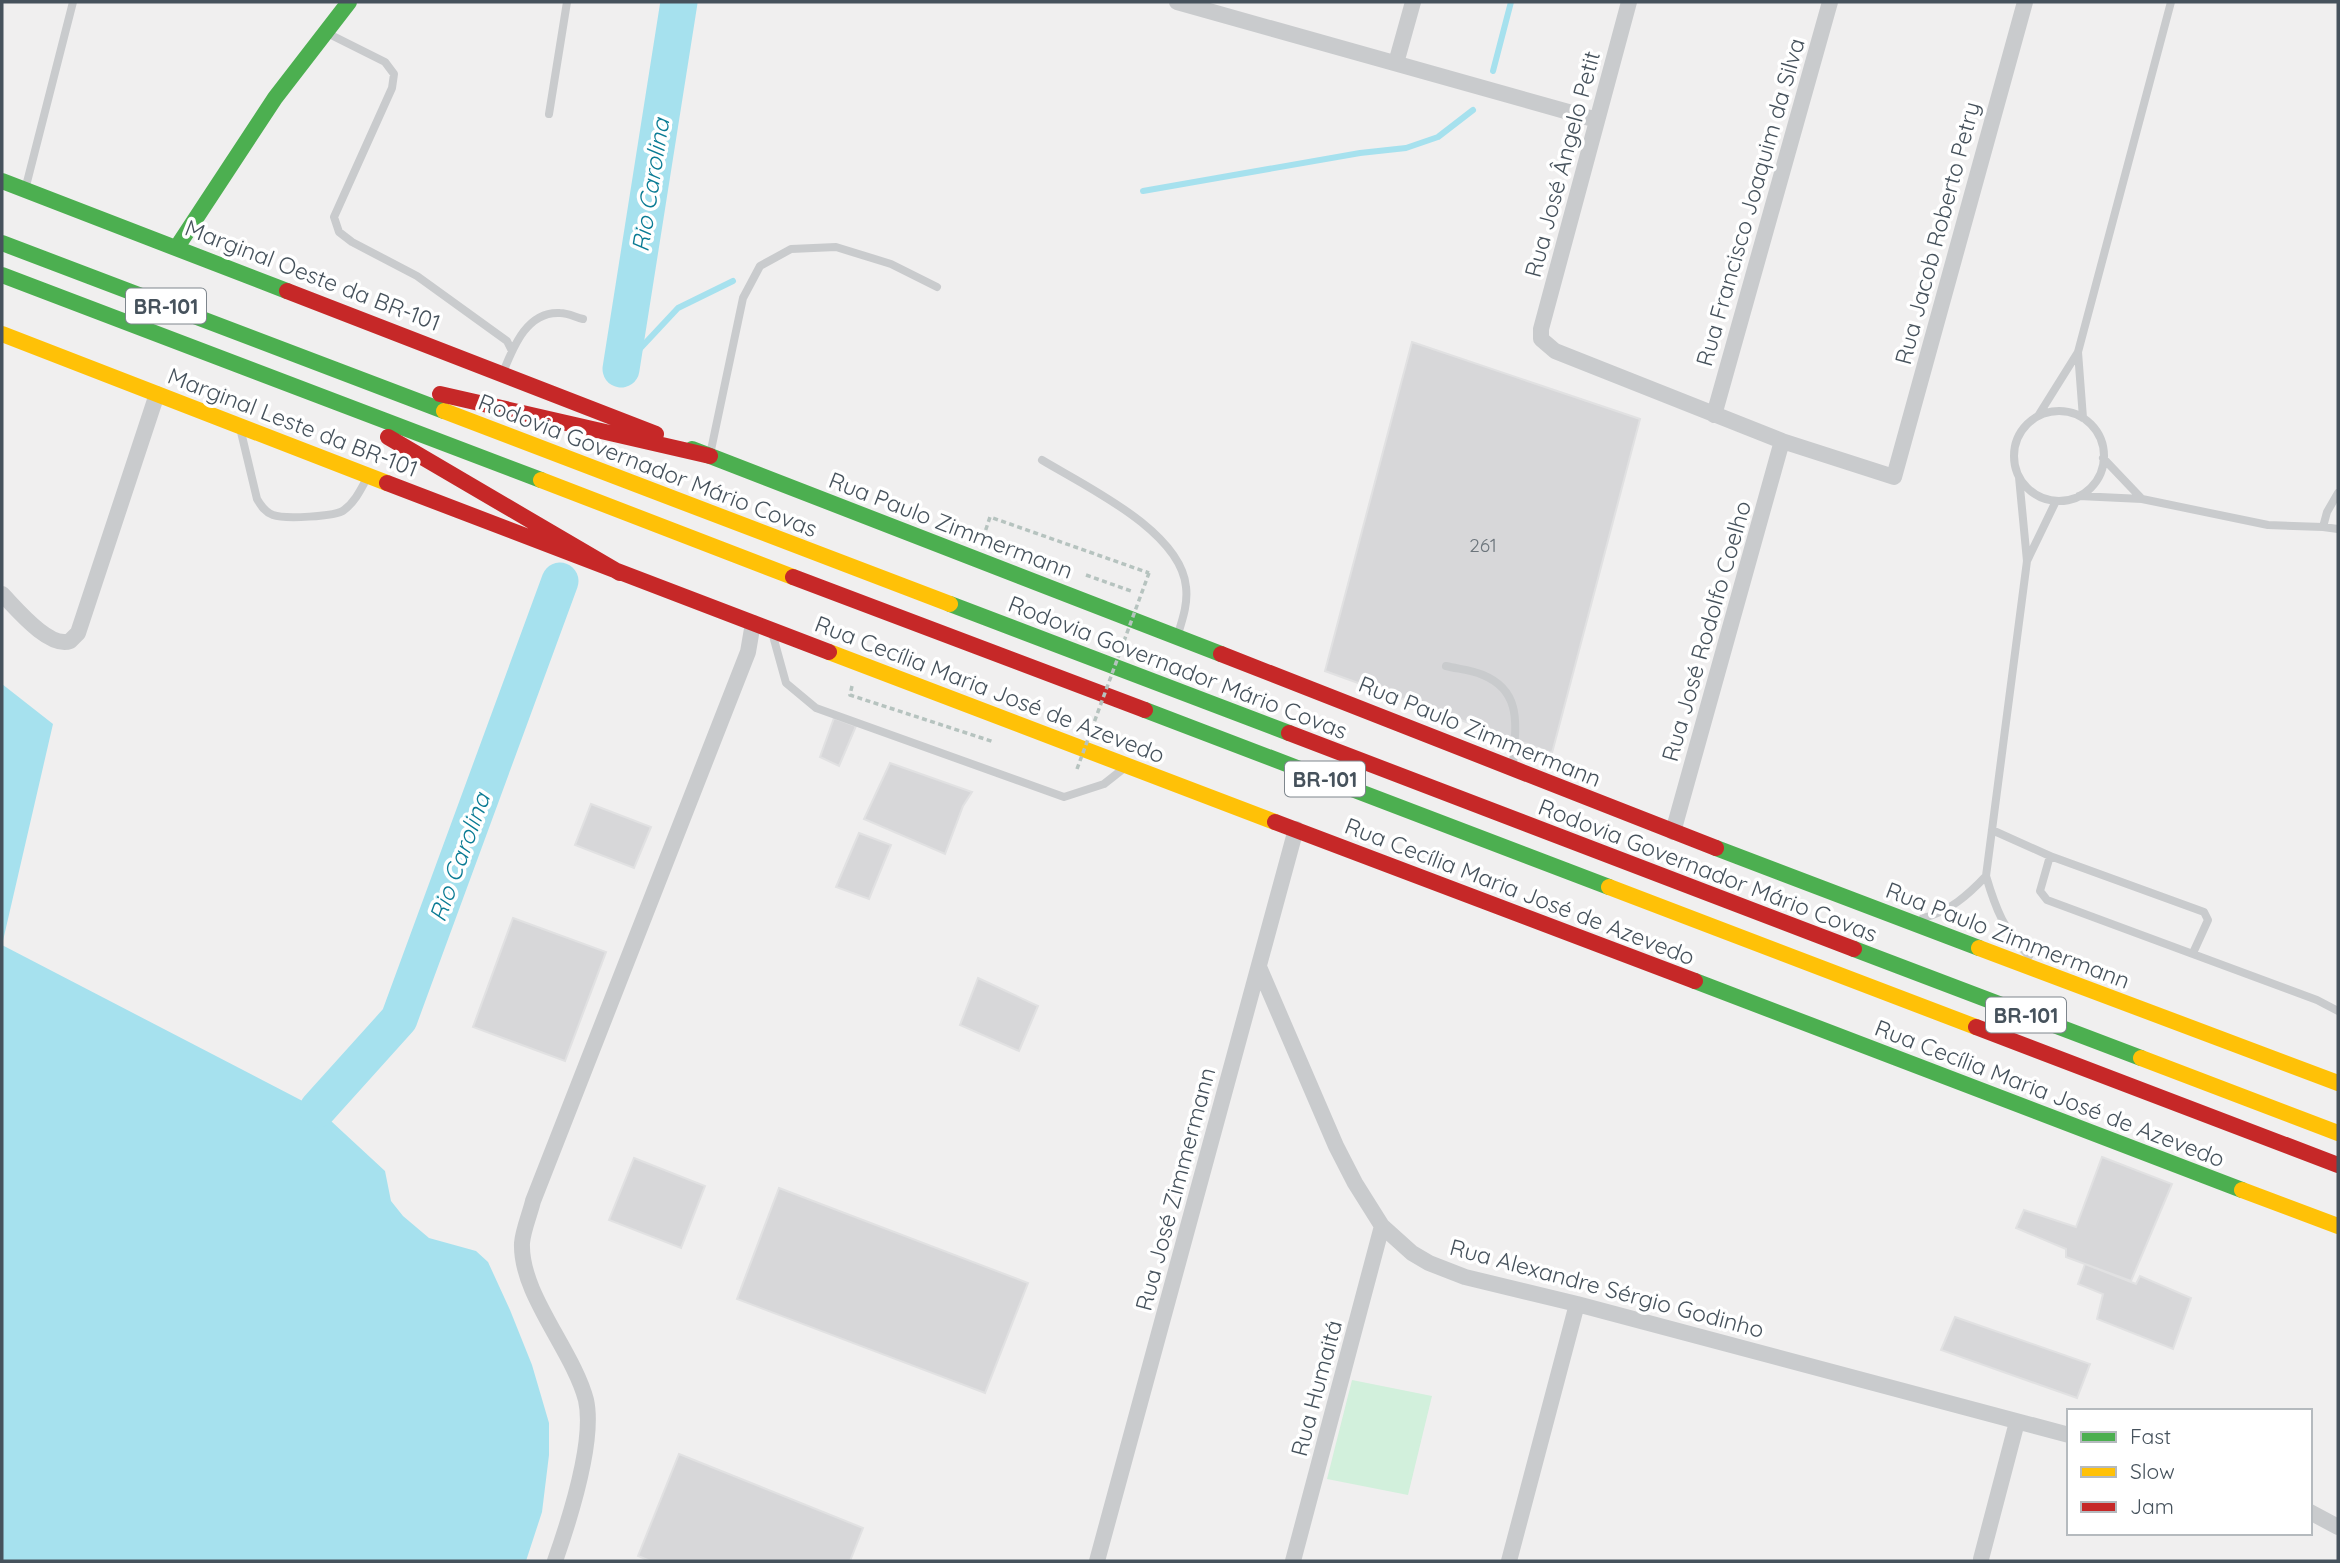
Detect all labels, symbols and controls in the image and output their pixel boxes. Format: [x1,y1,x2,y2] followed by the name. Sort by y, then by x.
[1689,35,1811,369] street label: Rua Francisco Joaquim da Silva
[1518,48,1606,280] street label: Rua José Ângelo Petit
[1888,99,1986,367] street label: Rua Jacob Roberto Petry
[625,115,676,254] water label: Rio Carolina
[181,213,445,337] street label: Marginal Oeste da BR-101
[126,288,206,324] road number: BR-101
[164,361,422,483] street label: Marginal Leste da BR-101
[474,387,822,543] street label: Rodovia Governador Mário Covas
[825,465,1077,585] street label: Rua Paulo Zimmermann
[1655,497,1757,765] street label: Rua José Rodolfo Coelho
[1469,533,1497,557] house number: 261
[1004,589,1352,745] street label: Rodovia Governador Mário Covas
[811,609,1169,769] street label: Rua Cecília Maria José de Azevedo
[1354,669,1606,793] street label: Rua Paulo Zimmermann
[1285,762,1365,796] road number: BR-101
[422,787,497,925] water label: Rio Carolina
[1534,792,1882,948] street label: Rodovia Governador Mário Covas
[1341,811,1699,971] street label: Rua Cecília Maria José de Azevedo
[1882,875,2134,995] street label: Rua Paulo Zimmermann
[1986,998,2066,1032] road number: BR-101
[1871,1013,2229,1173] street label: Rua Cecília Maria José de Azevedo
[1129,1064,1221,1314] street label: Rua José Zimmermann
[1447,1232,1767,1344] street label: Rua Alexandre Sérgio Godinho
[1284,1317,1348,1459] street label: Rua Humaitá
[2067,1409,2312,1535] legend
[2130,1423,2171,1449] text: Fast
[2130,1458,2175,1484] text: Slow
[2130,1493,2174,1519] text: Jam

